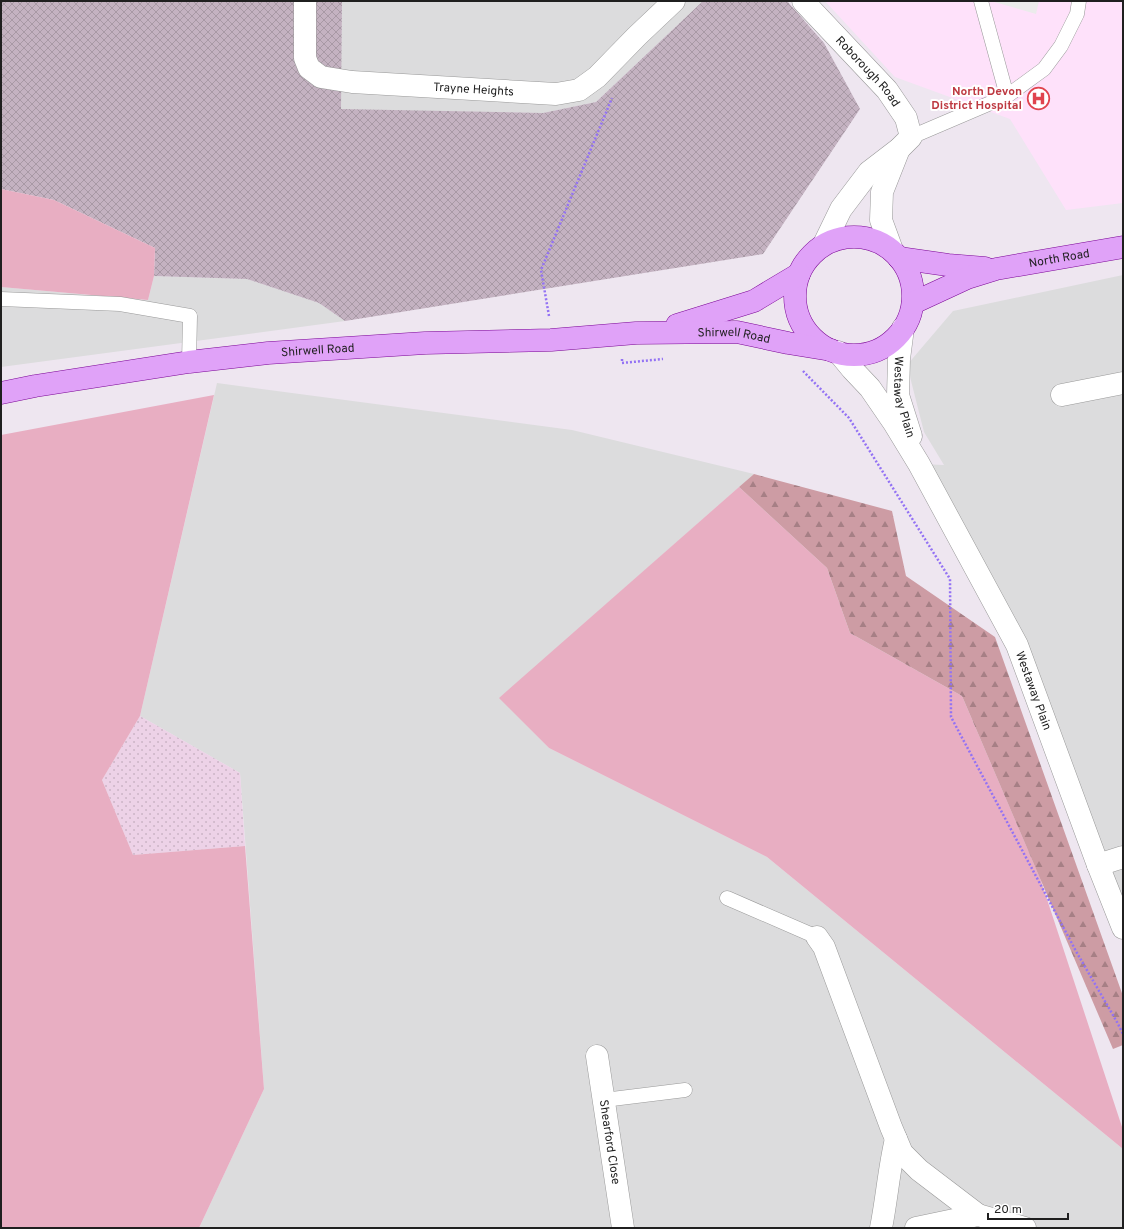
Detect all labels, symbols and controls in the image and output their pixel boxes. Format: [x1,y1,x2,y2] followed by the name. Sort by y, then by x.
[831,33,903,110] street label: Roborough Road
[433,80,514,101] street label: Trayne Heights
[931,84,1022,114] place label: North Devon District Hospital
[1025,85,1051,111] hospital icon: North Devon District Hospital
[1028,246,1091,272] street label: North Road
[697,325,772,348] street label: Shirwell Road
[281,341,355,361] street label: Shirwell Road
[889,356,918,440] street label: Westaway Plain
[1011,649,1055,733] street label: Westaway Plain
[595,1099,623,1186] street label: Shearford Close
[988,1195,1068,1221] scale bar
[994,1202,1022,1218] text: 20 m

